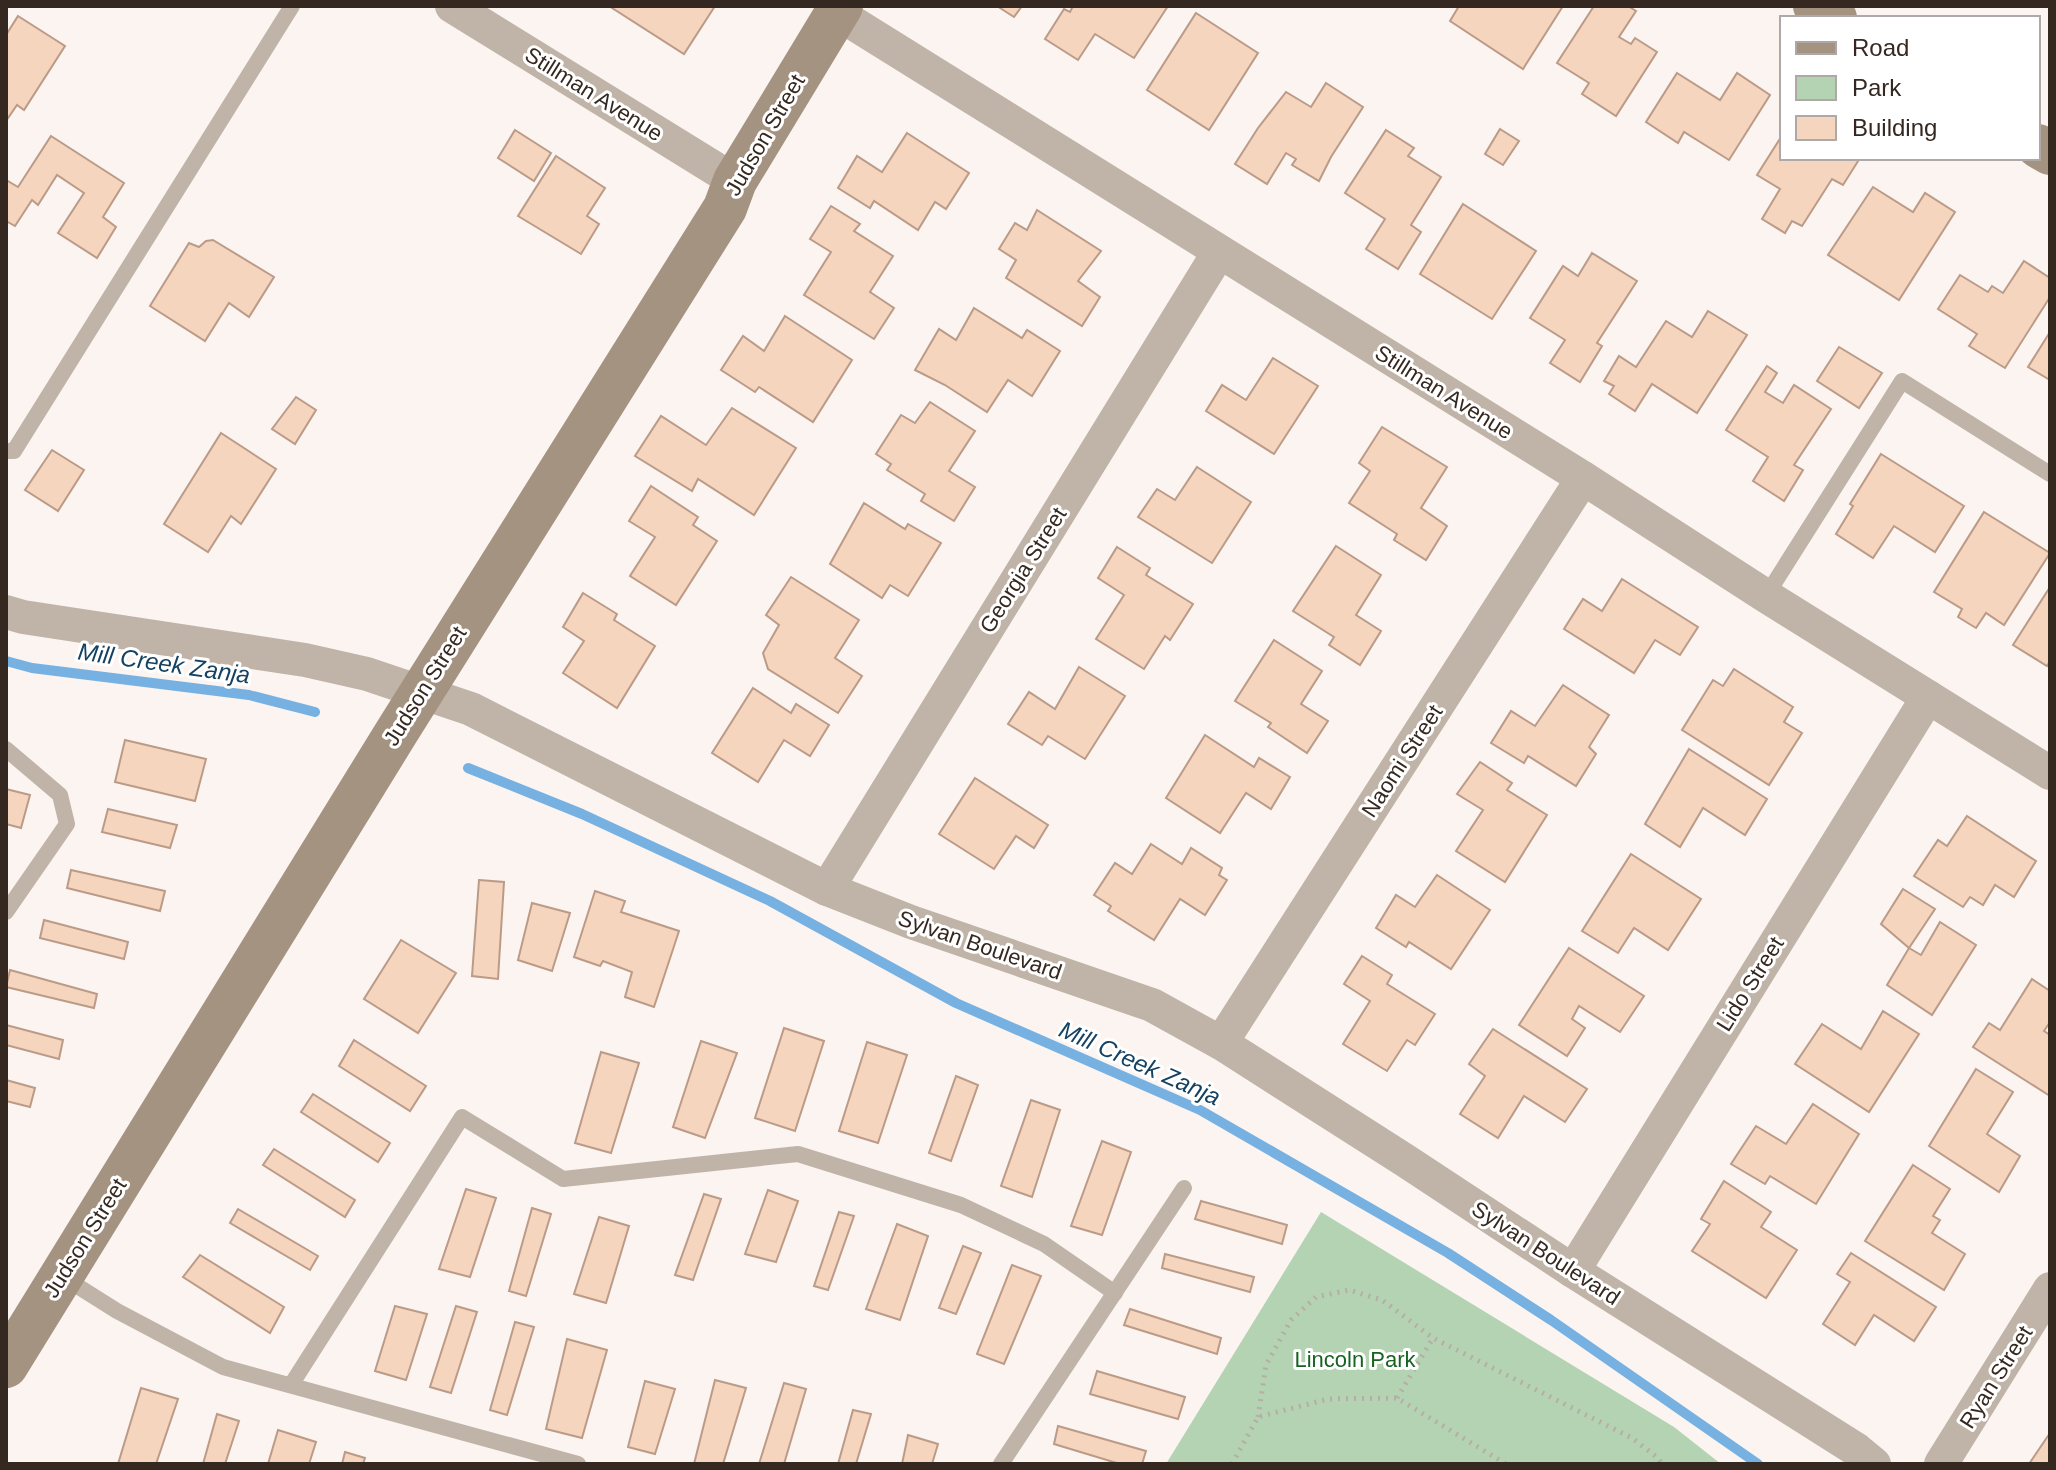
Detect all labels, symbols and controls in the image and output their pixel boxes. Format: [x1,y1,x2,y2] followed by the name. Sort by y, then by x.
[1780,16,2040,160] legend
[1852,34,1909,61] text: Road
[521,42,667,146] street label: Stillman Avenue
[720,70,810,200] street label: Judson Street
[1852,74,1902,101] text: Park
[1852,114,1937,141] text: Building
[1371,340,1517,444] street label: Stillman Avenue
[974,503,1072,637] street label: Georgia Street
[378,622,472,750] street label: Judson Street
[76,638,252,688] water label: Mill Creek Zanja
[1357,700,1447,822] street label: Naomi Street
[895,905,1065,985] street label: Sylvan Boulevard
[1711,932,1789,1036] street label: Lido Street
[1055,1015,1225,1111] water label: Mill Creek Zanja
[38,1174,132,1302] street label: Judson Street
[1467,1196,1625,1310] street label: Sylvan Boulevard
[1955,1321,2037,1433] street label: Ryan Street
[1294,1347,1417,1372] park label: Lincoln Park

